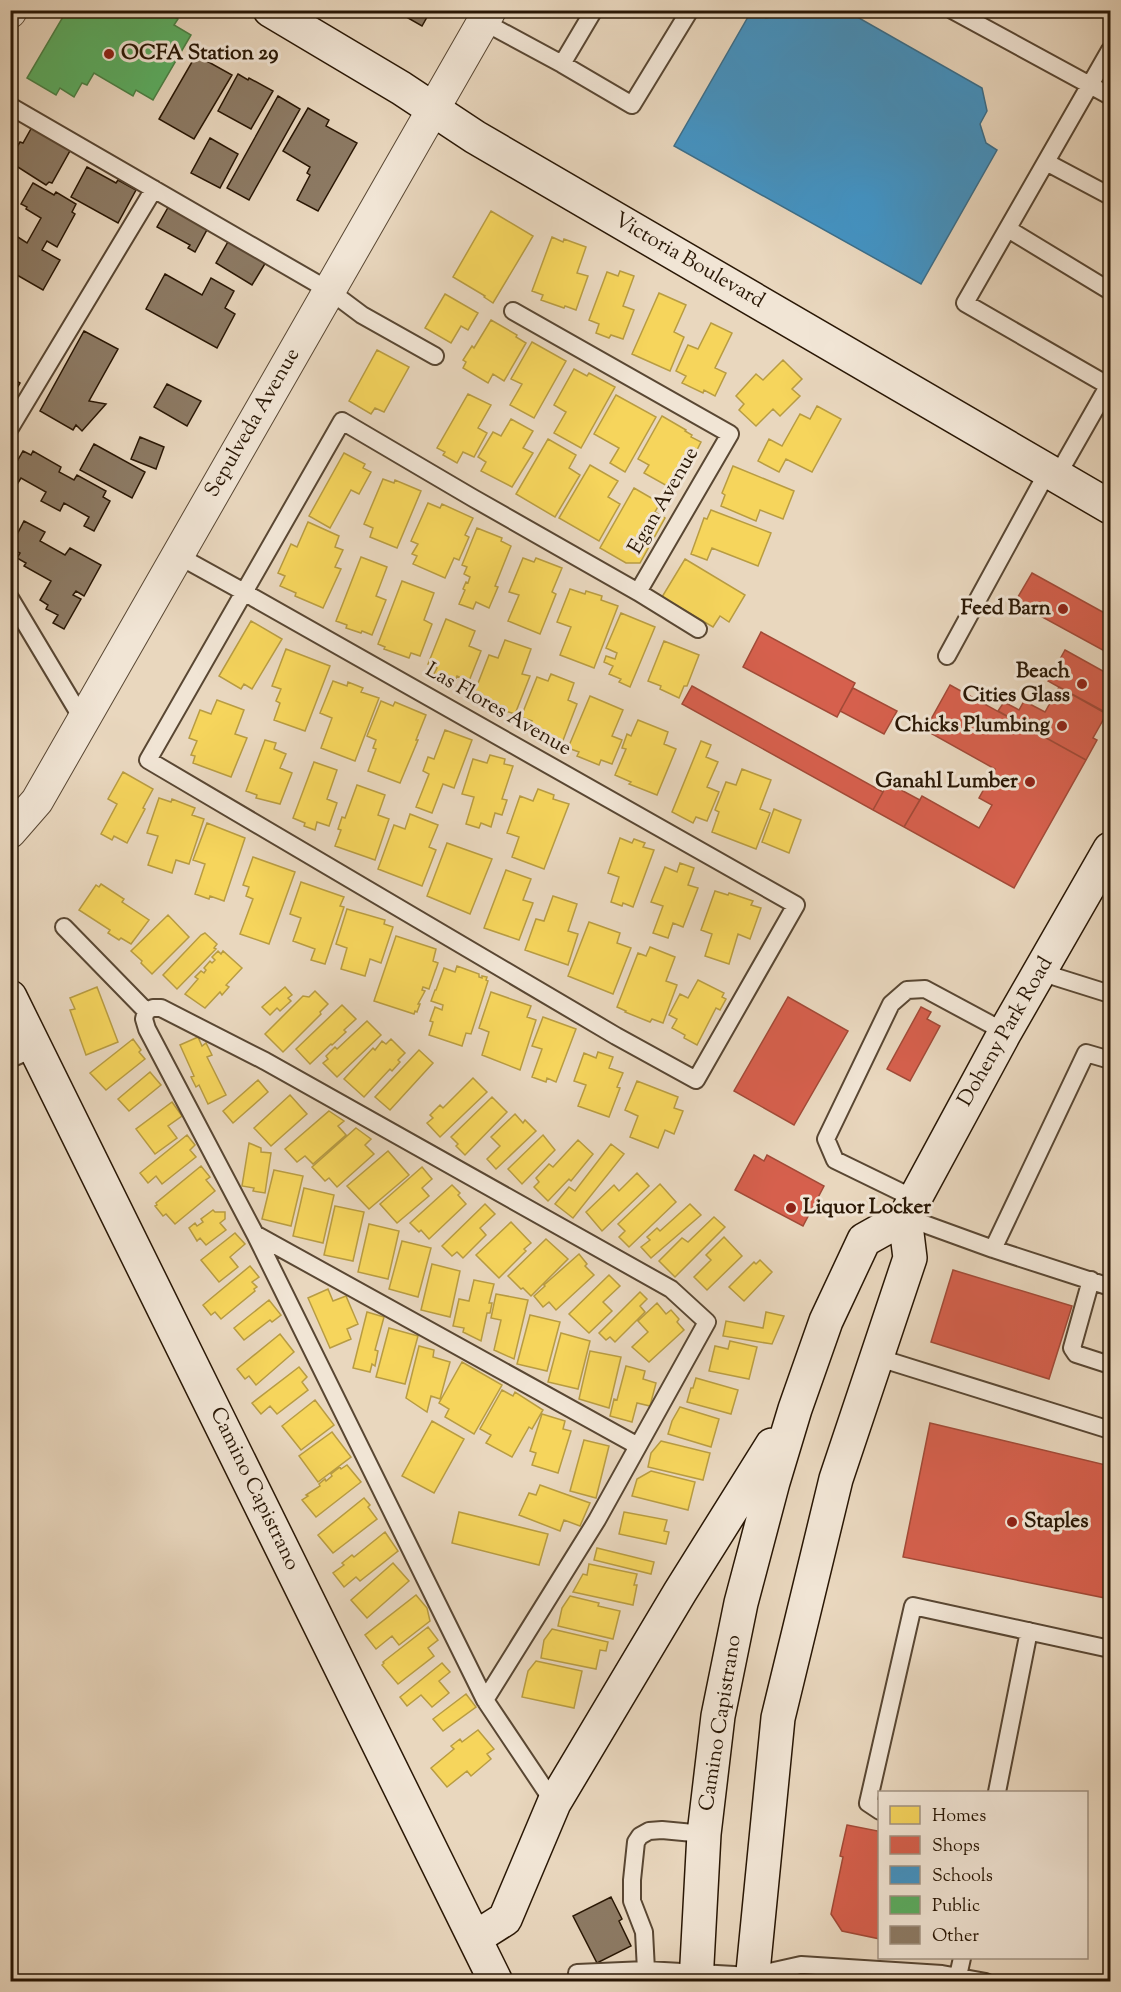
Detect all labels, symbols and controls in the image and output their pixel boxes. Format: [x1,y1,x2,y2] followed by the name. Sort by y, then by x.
[121,39,278,69] place label: OCFA Station 29
[102,47,116,61] marker: OCFA Station 29
[608,206,770,316] street label: Victoria Boulevard
[198,343,308,503] street label: Sepulveda Avenue
[621,442,707,560] street label: Egan Avenue
[961,594,1052,624] place label: Feed Barn
[1056,602,1070,616] marker: Feed Barn
[419,656,577,764] street label: Las Flores Avenue
[963,657,1071,711] place label: Beach Cities Glass
[1075,677,1089,691] marker: Beach Cities Glass
[895,711,1051,741] place label: Chicks Plumbing
[1055,719,1069,733] marker: Chicks Plumbing
[875,767,1018,797] place label: Ganahl Lumber
[1023,775,1037,789] marker: Ganahl Lumber
[951,951,1061,1112] street label: Doheny Park Road
[803,1193,931,1223] place label: Liquor Locker
[784,1201,798,1215] marker: Liquor Locker
[201,1402,307,1576] street label: Camino Capistrano
[1024,1507,1088,1537] place label: Staples
[1005,1515,1019,1529] marker: Staples
[692,1633,750,1813] street label: Camino Capistrano
[878,1791,1088,1959] legend
[932,1804,986,1830] text: Homes
[932,1834,980,1860] text: Shops
[932,1864,993,1890] text: Schools
[932,1894,980,1920] text: Public
[932,1924,979,1950] text: Other

